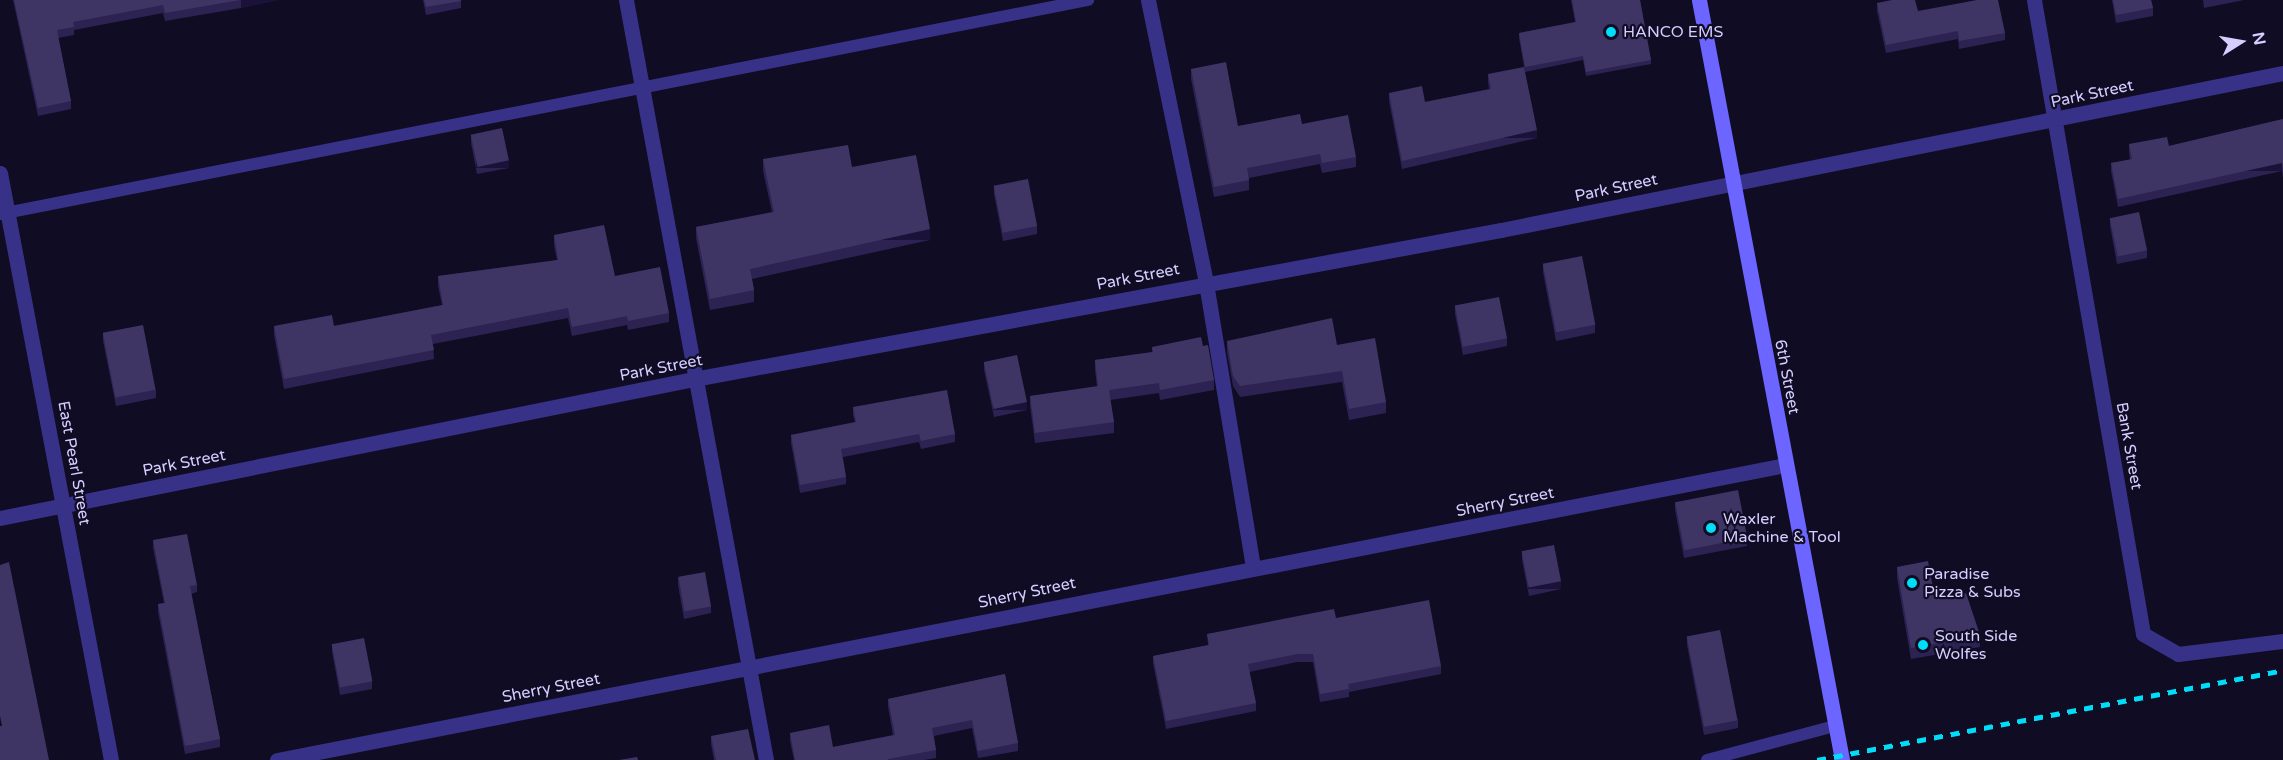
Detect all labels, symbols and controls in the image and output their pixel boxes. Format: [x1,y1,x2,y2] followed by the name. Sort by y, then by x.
[2211,12,2271,72] north arrow
[1623,22,1723,42] place label: HANCO EMS
[1604,25,1618,39] marker: HANCO EMS
[2248,30,2270,47] text: N
[2049,76,2135,112] street label: Park Street
[1573,170,1659,206] street label: Park Street
[1095,260,1181,294] street label: Park Street
[1770,338,1804,416] street label: 6th Street
[618,351,704,385] street label: Park Street
[54,400,94,526] street label: East Pearl Street
[2112,401,2146,491] street label: Bank Street
[141,446,227,480] street label: Park Street
[1454,483,1556,521] street label: Sherry Street
[1723,509,1841,547] place label: Waxler Machine & Tool
[1704,521,1718,535] marker: Waxler Machine & Tool
[1924,564,2021,602] place label: Paradise Pizza & Subs
[976,573,1078,613] street label: Sherry Street
[1905,576,1919,590] marker: Paradise Pizza & Subs
[1935,626,2017,664] place label: South Side Wolfes
[1916,638,1930,652] marker: South Side Wolfes
[500,669,602,707] street label: Sherry Street

